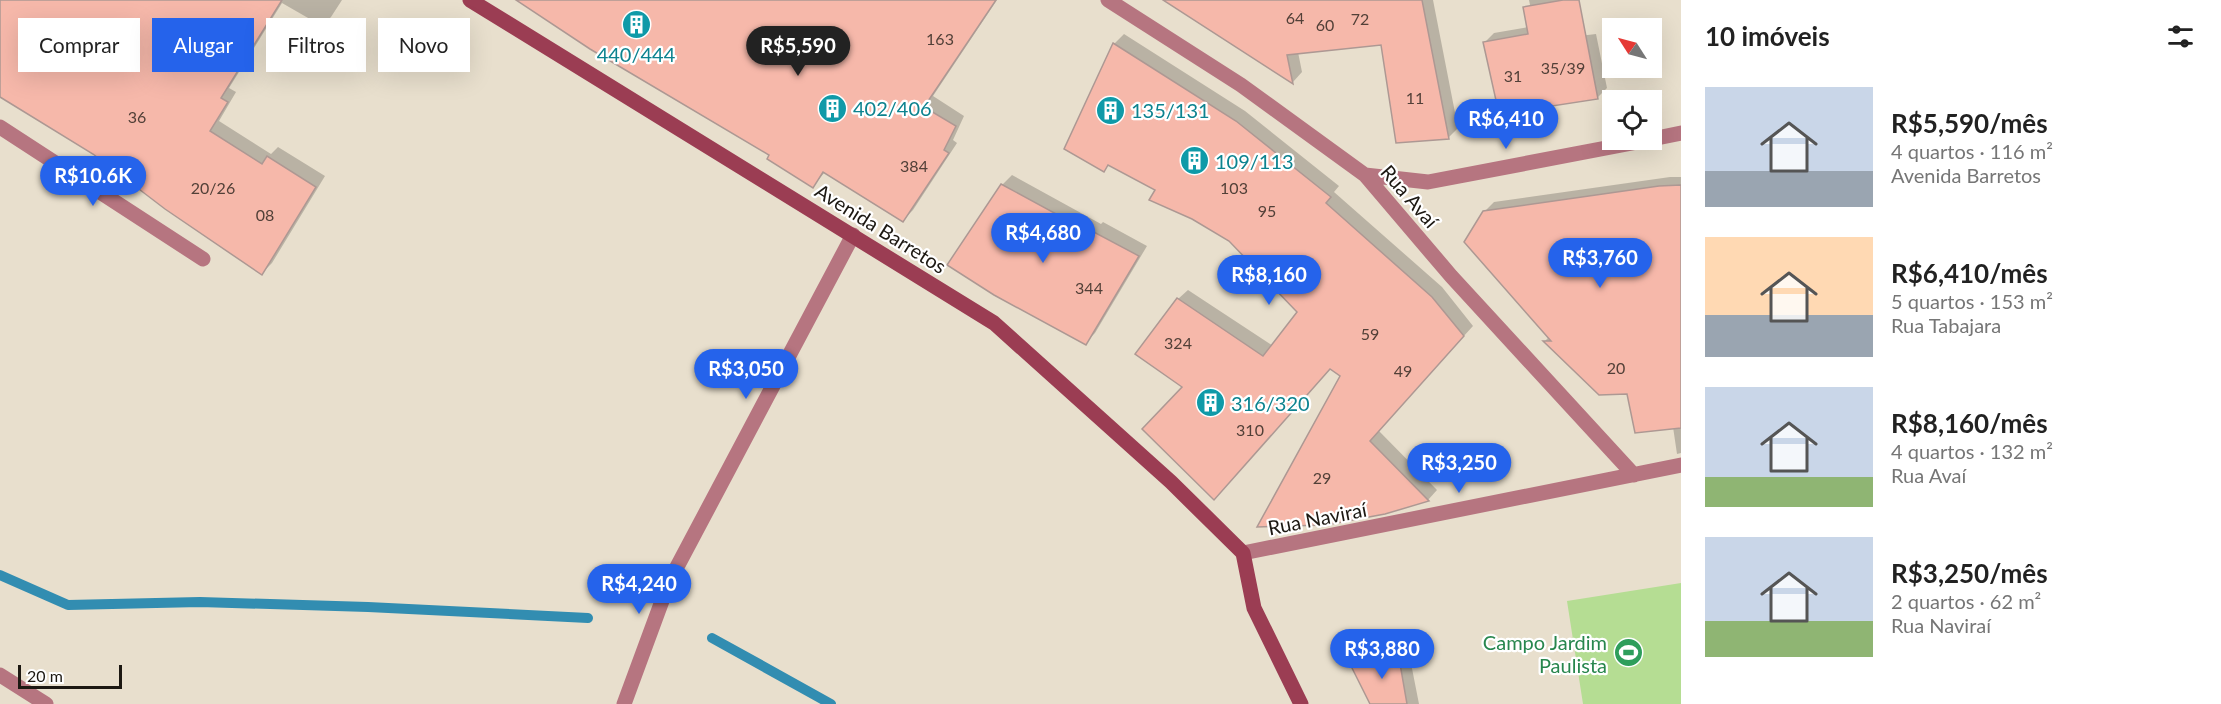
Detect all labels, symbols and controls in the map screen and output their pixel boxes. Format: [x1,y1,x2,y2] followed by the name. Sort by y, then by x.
[620,8,652,40] building icon: 440/444
[1286,8,1304,27] house number: 64
[1351,9,1369,28] house number: 72
[1316,15,1334,34] house number: 60
[18,18,140,72] chip: Comprar
[152,18,254,72] chip: Alugar
[266,18,366,72] chip: Filtros
[378,18,470,72] chip: Novo
[1602,18,1662,78] north arrow
[1602,18,1662,150] map controls
[1705,20,1830,52] text: 10 imóveis
[2164,20,2197,53] icon: filters
[743,26,853,77] pin: R$5,590
[926,29,954,48] house number: 163
[760,33,836,57] text: R$5,590
[597,42,676,66] place label: 440/444
[1541,58,1585,77] house number: 35/39
[1504,66,1522,85] house number: 31
[1406,88,1424,107] house number: 11
[1602,90,1662,150] button: locate
[816,92,848,124] building icon: 402/406
[1094,94,1126,126] building icon: 135/131
[853,96,932,120] place label: 402/406
[1131,98,1210,122] place label: 135/131
[1451,99,1561,150] pin: R$6,410
[1468,106,1544,130] text: R$6,410
[128,107,146,126] house number: 36
[1891,107,2048,139] text: R$5,590/mês
[1753,111,1825,183] icon: home
[1891,139,2053,163] text: 4 quartos · 116 m²
[1178,145,1210,177] building icon: 109/113
[1215,149,1294,173] place label: 109/113
[38,156,148,207] pin: R$10.6K
[900,156,928,175] house number: 384
[1376,160,1445,233] street label: Rua Avaí
[54,163,132,187] text: R$10.6K
[1891,163,2041,187] text: Avenida Barretos
[191,178,235,197] house number: 20/26
[811,178,951,278] street label: Avenida Barretos
[1220,178,1248,197] house number: 103
[1258,201,1276,220] house number: 95
[256,205,274,224] house number: 08
[988,213,1098,264] pin: R$4,680
[1005,220,1081,244] text: R$4,680
[1545,238,1655,289] pin: R$3,760
[1562,245,1638,269] text: R$3,760
[1214,255,1324,306] pin: R$8,160
[1891,257,2048,289] text: R$6,410/mês
[1753,261,1825,333] icon: home
[1231,262,1307,286] text: R$8,160
[1075,278,1103,297] house number: 344
[1891,289,2053,313] text: 5 quartos · 153 m²
[1891,313,2001,337] text: Rua Tabajara
[1361,324,1379,343] house number: 59
[1164,333,1192,352] house number: 324
[691,349,801,400] pin: R$3,050
[708,356,784,380] text: R$3,050
[1607,358,1625,377] house number: 20
[1394,361,1412,380] house number: 49
[1194,387,1226,419] building icon: 316/320
[1231,391,1310,415] place label: 316/320
[1891,407,2048,439] text: R$8,160/mês
[1753,411,1825,483] icon: home
[1236,420,1264,439] house number: 310
[1891,439,2053,463] text: 4 quartos · 132 m²
[1404,443,1514,494] pin: R$3,250
[1421,450,1497,474] text: R$3,250
[1891,463,1966,487] text: Rua Avaí
[1313,468,1331,487] house number: 29
[1266,496,1370,539] street label: Rua Naviraí
[1891,557,2048,589] text: R$3,250/mês
[1753,561,1825,633] icon: home
[584,564,694,615] pin: R$4,240
[601,571,677,595] text: R$4,240
[1891,589,2041,613] text: 2 quartos · 62 m²
[1891,613,1991,637] text: Rua Naviraí
[1327,629,1437,680] pin: R$3,880
[1483,630,1607,677] place label: Campo Jardim Paulista
[1344,636,1420,660] text: R$3,880
[1612,637,1644,669] sports icon: Campo Jardim Paulista
[18,662,122,690] scale bar
[27,666,63,685] text: 20 m

